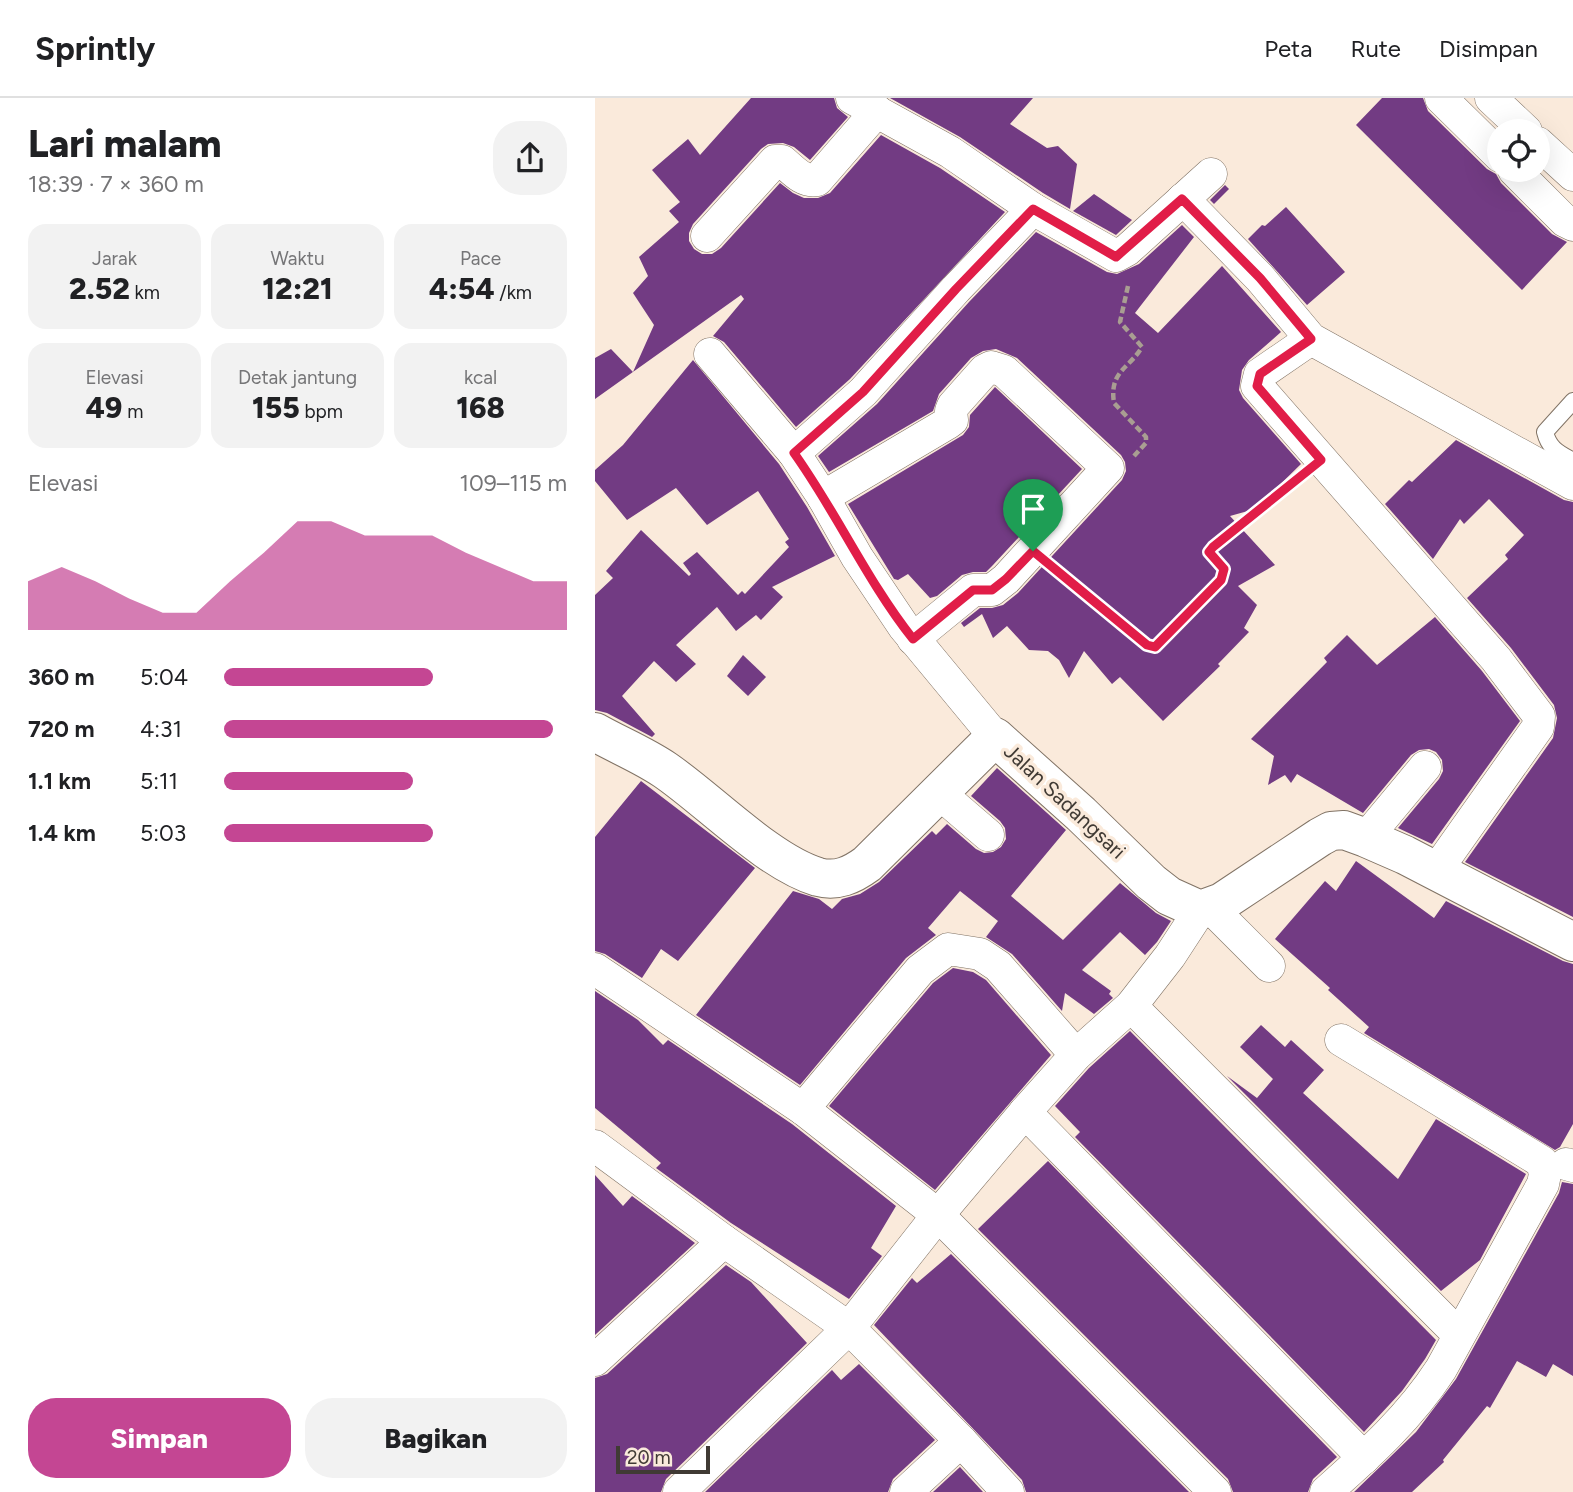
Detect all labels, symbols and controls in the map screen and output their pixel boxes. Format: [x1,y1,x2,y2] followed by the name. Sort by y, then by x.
[35,29,155,68] text: Sprintly
[1264,34,1312,63] text: Peta
[1350,34,1401,63] text: Rute
[1439,34,1538,63] text: Disimpan
[1487,119,1550,182] map controls
[1487,119,1550,182] button: locate
[28,121,222,167] text: Lari malam
[493,121,567,195] button: share
[28,170,204,198] text: 18:39 · 7 × 360 m
[92,247,137,270] text: Jarak
[270,247,325,270] text: Waktu
[460,247,501,270] text: Pace
[69,270,130,307] text: 2.52
[262,270,333,307] text: 12:21
[429,270,495,307] text: 4:54
[130,281,160,304] text: km
[495,281,532,304] text: /km
[85,366,144,389] text: Elevasi
[238,366,357,389] text: Detak jantung
[464,366,497,389] text: kcal
[86,389,122,426] text: 49
[252,389,300,426] text: 155
[456,389,505,426] text: 168
[122,400,143,423] text: m
[300,400,343,423] text: bpm
[28,469,98,497] text: Elevasi
[460,469,567,497] text: 109–115 m
[1003,479,1063,551] pin
[1014,490,1052,528] icon: arrive
[28,663,95,691] text: 360 m
[140,663,188,691] text: 5:04
[28,715,95,743] text: 720 m
[140,715,182,743] text: 4:31
[999,738,1131,864] street label: Jalan Sadangsari
[28,767,91,795] text: 1.1 km
[140,767,178,795] text: 5:11
[28,819,96,847] text: 1.4 km
[140,819,186,847] text: 5:03
[28,1398,291,1478] button: Simpan
[305,1398,567,1478] button: Bagikan
[616,1443,711,1475] scale bar
[627,1446,671,1469] text: 20 m

